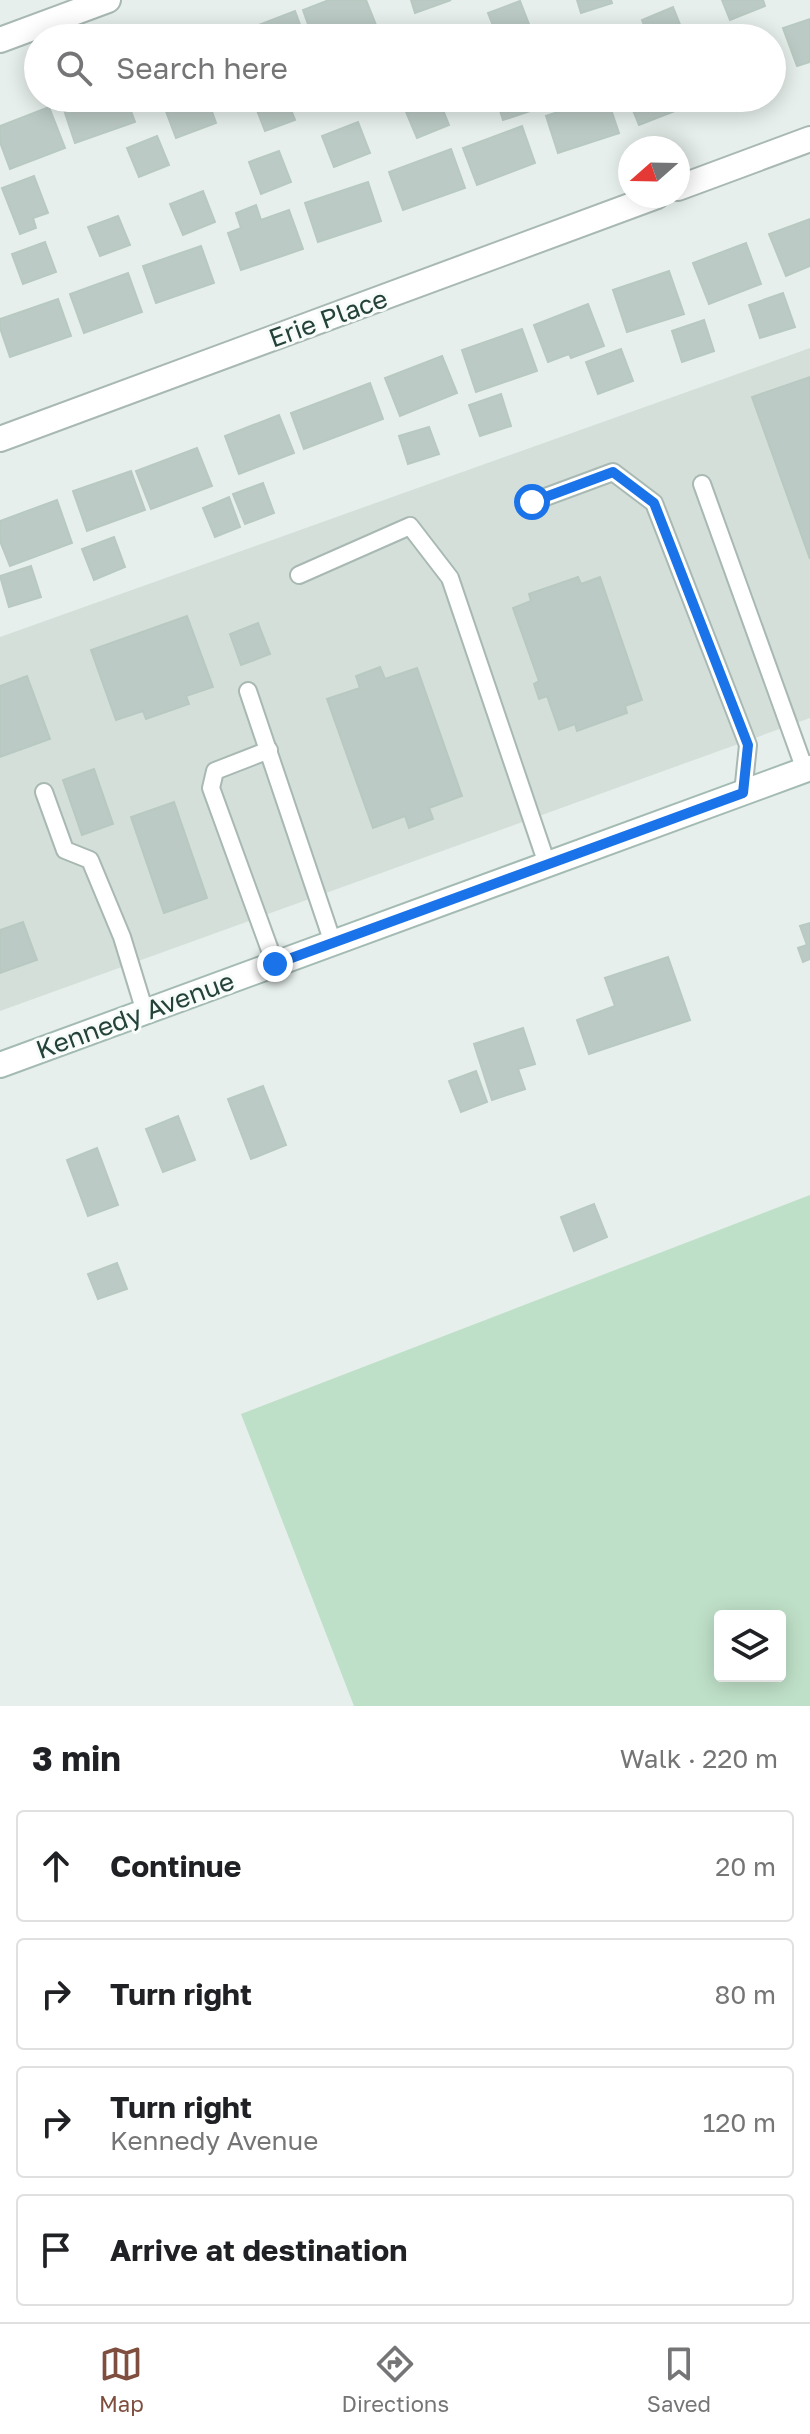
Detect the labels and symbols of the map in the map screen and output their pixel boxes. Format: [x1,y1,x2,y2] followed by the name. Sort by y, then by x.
[618,136,690,208] north arrow
[265,282,391,354] street label: Erie Place
[514,484,550,520] route start
[257,946,293,982] route end
[32,965,238,1065] street label: Kennedy Avenue

